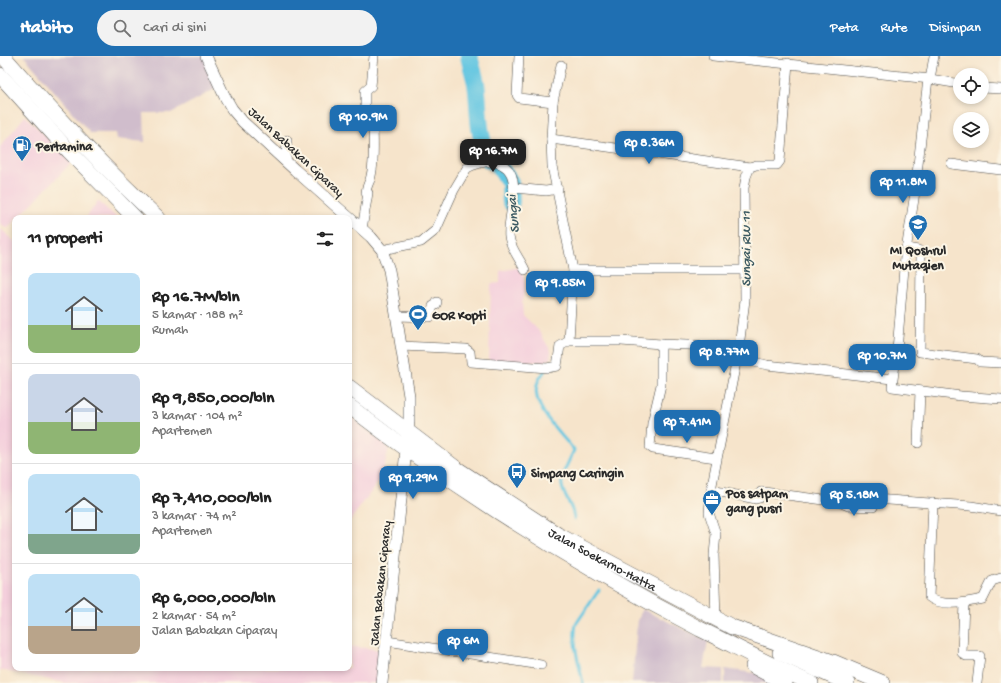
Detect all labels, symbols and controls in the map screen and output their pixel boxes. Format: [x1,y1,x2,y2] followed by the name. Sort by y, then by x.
[97,10,377,46] search box
[20,17,73,40] text: Habito
[111,17,133,39] icon: search
[143,19,207,37] text: Cari di sini
[830,20,859,37] text: Peta
[881,20,907,37] text: Rute
[929,20,981,37] text: Disimpan
[953,68,989,148] map controls
[953,68,989,104] button: locate
[244,105,347,201] street label: Jalan Babakan Ciparay
[322,105,404,139] pin: Rp 10.9M
[339,110,387,125] text: Rp 10.9M
[953,112,989,148] button: layers
[608,131,690,165] pin: Rp 8.36M
[11,134,33,162] fuel station icon: Pertamina
[624,136,674,151] text: Rp 8.36M
[452,139,534,173] pin: Rp 16.7M
[35,140,93,155] place label: Pertamina
[469,144,517,159] text: Rp 16.7M
[862,170,944,204] pin: Rp 11.8M
[879,175,927,190] text: Rp 11.8M
[504,192,525,234] water label: Sungai
[739,211,756,287] water label: Sungai RW 11
[907,213,929,241] school or university icon: MI Qoshrul Mutaqien
[314,228,336,250] icon: filters
[28,229,103,249] text: 11 properti
[890,244,946,274] place label: MI Qoshrul Mutaqien
[519,271,601,305] pin: Rp 9.85M
[535,276,585,291] text: Rp 9.85M
[152,288,240,308] text: Rp 16.7M/bln
[60,289,108,337] icon: home
[407,303,429,331] sports icon: GOR Kopti
[152,308,243,323] text: 5 kamar · 188 m²
[432,309,487,325] place label: GOR Kopti
[152,323,188,338] text: Rumah
[683,340,765,374] pin: Rp 8.77M
[841,344,923,378] pin: Rp 10.7M
[699,345,749,360] text: Rp 8.77M
[858,349,906,364] text: Rp 10.7M
[152,389,274,409] text: Rp 9,850,000/bln
[60,390,108,438] icon: home
[152,409,242,424] text: 3 kamar · 104 m²
[646,410,728,444] pin: Rp 7.41M
[663,415,711,430] text: Rp 7.41M
[152,424,212,439] text: Apartemen
[506,461,528,489] bus stop icon: Simpang Caringin
[372,466,454,500] pin: Rp 9.29M
[531,467,624,483] place label: Simpang Caringin
[389,471,437,486] text: Rp 9.29M
[813,483,895,517] pin: Rp 5.18M
[725,487,789,518] place label: Pos satpam gang pusri
[701,488,723,516] office icon: Pos satpam gang pusri
[830,488,878,503] text: Rp 5.18M
[152,489,271,509] text: Rp 7,410,000/bln
[60,490,108,538] icon: home
[152,509,237,524] text: 3 kamar · 74 m²
[367,520,396,646] street label: Jalan Babakan Ciparay
[152,524,212,539] text: Apartemen
[545,526,659,596] street label: Jalan Soekarno-Hatta
[152,589,275,609] text: Rp 6,000,000/bln
[60,590,108,638] icon: home
[152,609,236,624] text: 2 kamar · 54 m²
[152,624,277,639] text: Jalan Babakan Ciparay
[435,629,491,663] pin: Rp 6M
[447,634,479,649] text: Rp 6M

